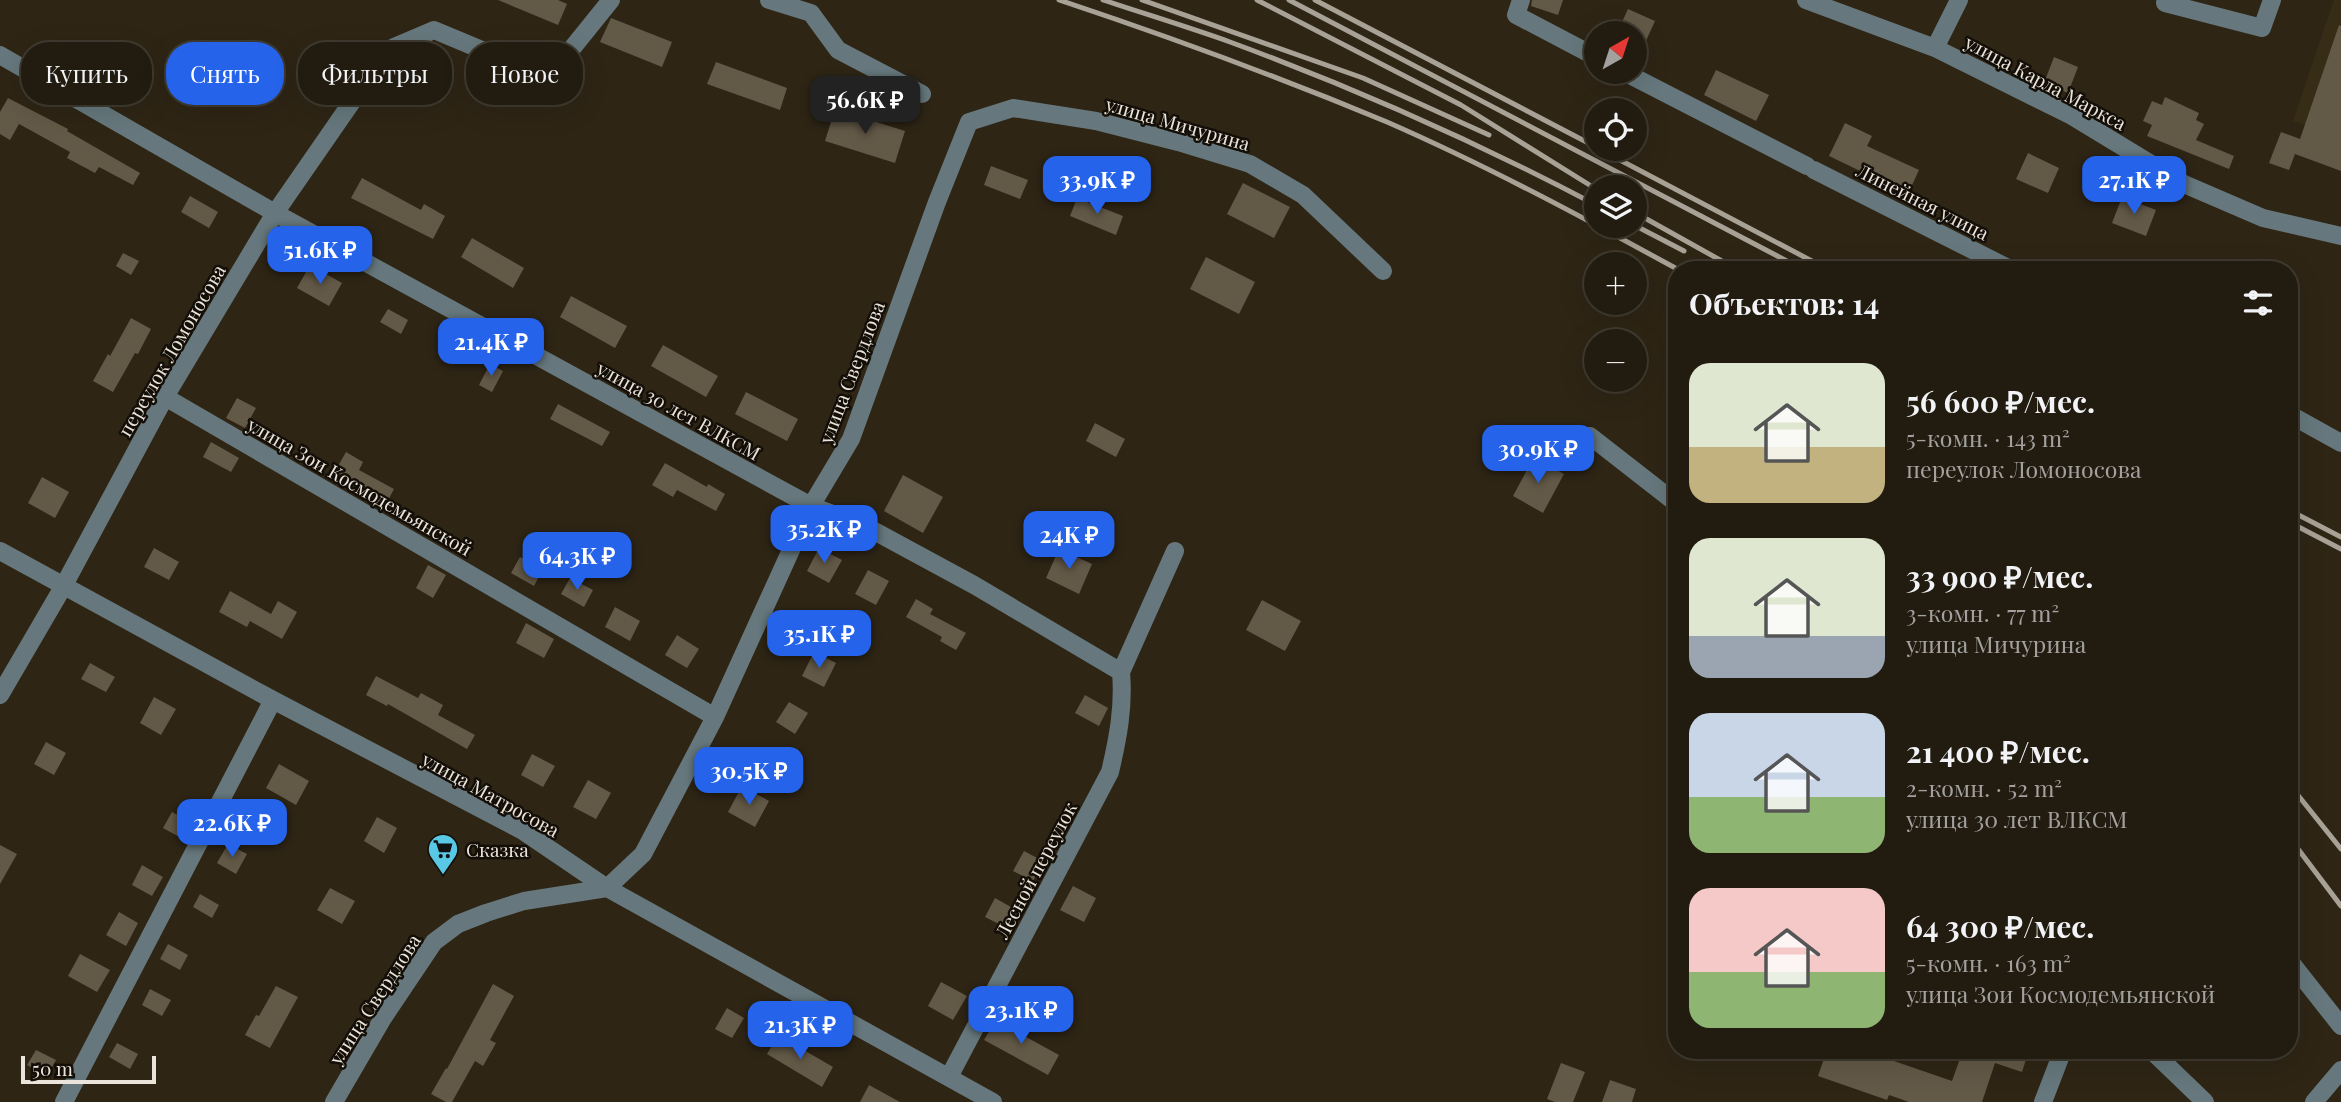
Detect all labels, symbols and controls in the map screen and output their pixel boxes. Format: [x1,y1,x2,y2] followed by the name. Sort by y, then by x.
[1584,21,1647,84] north arrow
[1584,21,1647,392] map controls
[1960,28,2132,136] street label: улица Карла Маркса
[21,42,152,105] chip: Купить
[166,42,284,105] chip: Снять
[298,42,452,105] chip: Фильтры
[466,42,583,105] chip: Новое
[800,76,930,136] pin: 56.6K ₽
[826,83,904,114] text: 56.6K ₽
[1102,90,1254,156] street label: улица Мичурина
[1584,98,1647,161] button: locate
[1032,156,1162,216] pin: 33.9K ₽
[1851,156,1994,246] street label: Линейная улица
[2069,156,2199,216] pin: 27.1K ₽
[1059,163,1135,194] text: 33.9K ₽
[2098,163,2170,194] text: 27.1K ₽
[1584,175,1647,238] button: layers
[255,226,385,286] pin: 51.6K ₽
[283,233,357,264] text: 51.6K ₽
[1584,252,1647,315] button: +
[111,259,231,441] street label: переулок Ломоносова
[1689,283,1879,323] text: Объектов: 14
[2239,284,2277,322] icon: filters
[812,297,890,448] street label: улица Свердлова
[426,318,556,378] pin: 21.4K ₽
[454,325,528,356] text: 21.4K ₽
[1584,329,1647,392] button: −
[592,354,765,466] street label: улица 30 лет ВЛКСМ
[1906,381,2095,421] text: 56 600 ₽/мес.
[1745,391,1829,475] icon: home
[242,410,477,561] street label: улица Зои Космодемьянской
[1906,422,2070,453] text: 5-комн. · 143 m²
[1473,426,1603,485] pin: 30.9K ₽
[1498,432,1578,463] text: 30.9K ₽
[1906,453,2141,484] text: переулок Ломоносова
[759,505,889,565] pin: 35.2K ₽
[787,512,861,543] text: 35.2K ₽
[1020,512,1118,571] pin: 24K ₽
[1039,518,1099,549] text: 24K ₽
[512,532,642,592] pin: 64.3K ₽
[539,539,615,570] text: 64.3K ₽
[1906,556,2093,596] text: 33 900 ₽/мес.
[1745,566,1829,650] icon: home
[1906,597,2059,628] text: 3-комн. · 77 m²
[754,610,884,670] pin: 35.1K ₽
[783,617,855,648] text: 35.1K ₽
[1906,628,2086,659] text: улица Мичурина
[1906,731,2090,771] text: 21 400 ₽/мес.
[1745,741,1829,825] icon: home
[417,745,565,843] street label: улица Матросова
[684,748,814,807] pin: 30.5K ₽
[710,754,788,785] text: 30.5K ₽
[1906,772,2062,803] text: 2-комн. · 52 m²
[988,797,1082,944] street label: Лесной переулок
[167,800,297,859] pin: 22.6K ₽
[1906,803,2128,834] text: улица 30 лет ВЛКСМ
[193,806,271,837] text: 22.6K ₽
[426,832,460,876] supermarket icon: Сказка
[466,836,529,862] place label: Сказка
[1906,906,2094,946] text: 64 300 ₽/мес.
[1745,916,1829,1000] icon: home
[322,928,426,1070] street label: улица Свердлова
[1906,947,2071,978] text: 5-комн. · 163 m²
[1906,978,2215,1009] text: улица Зои Космодемьянской
[956,986,1086,1046] pin: 23.1K ₽
[984,993,1058,1024] text: 23.1K ₽
[735,1002,865,1061] pin: 21.3K ₽
[764,1008,836,1039] text: 21.3K ₽
[21,1053,156,1085] scale bar
[32,1055,73,1081] text: 50 m

